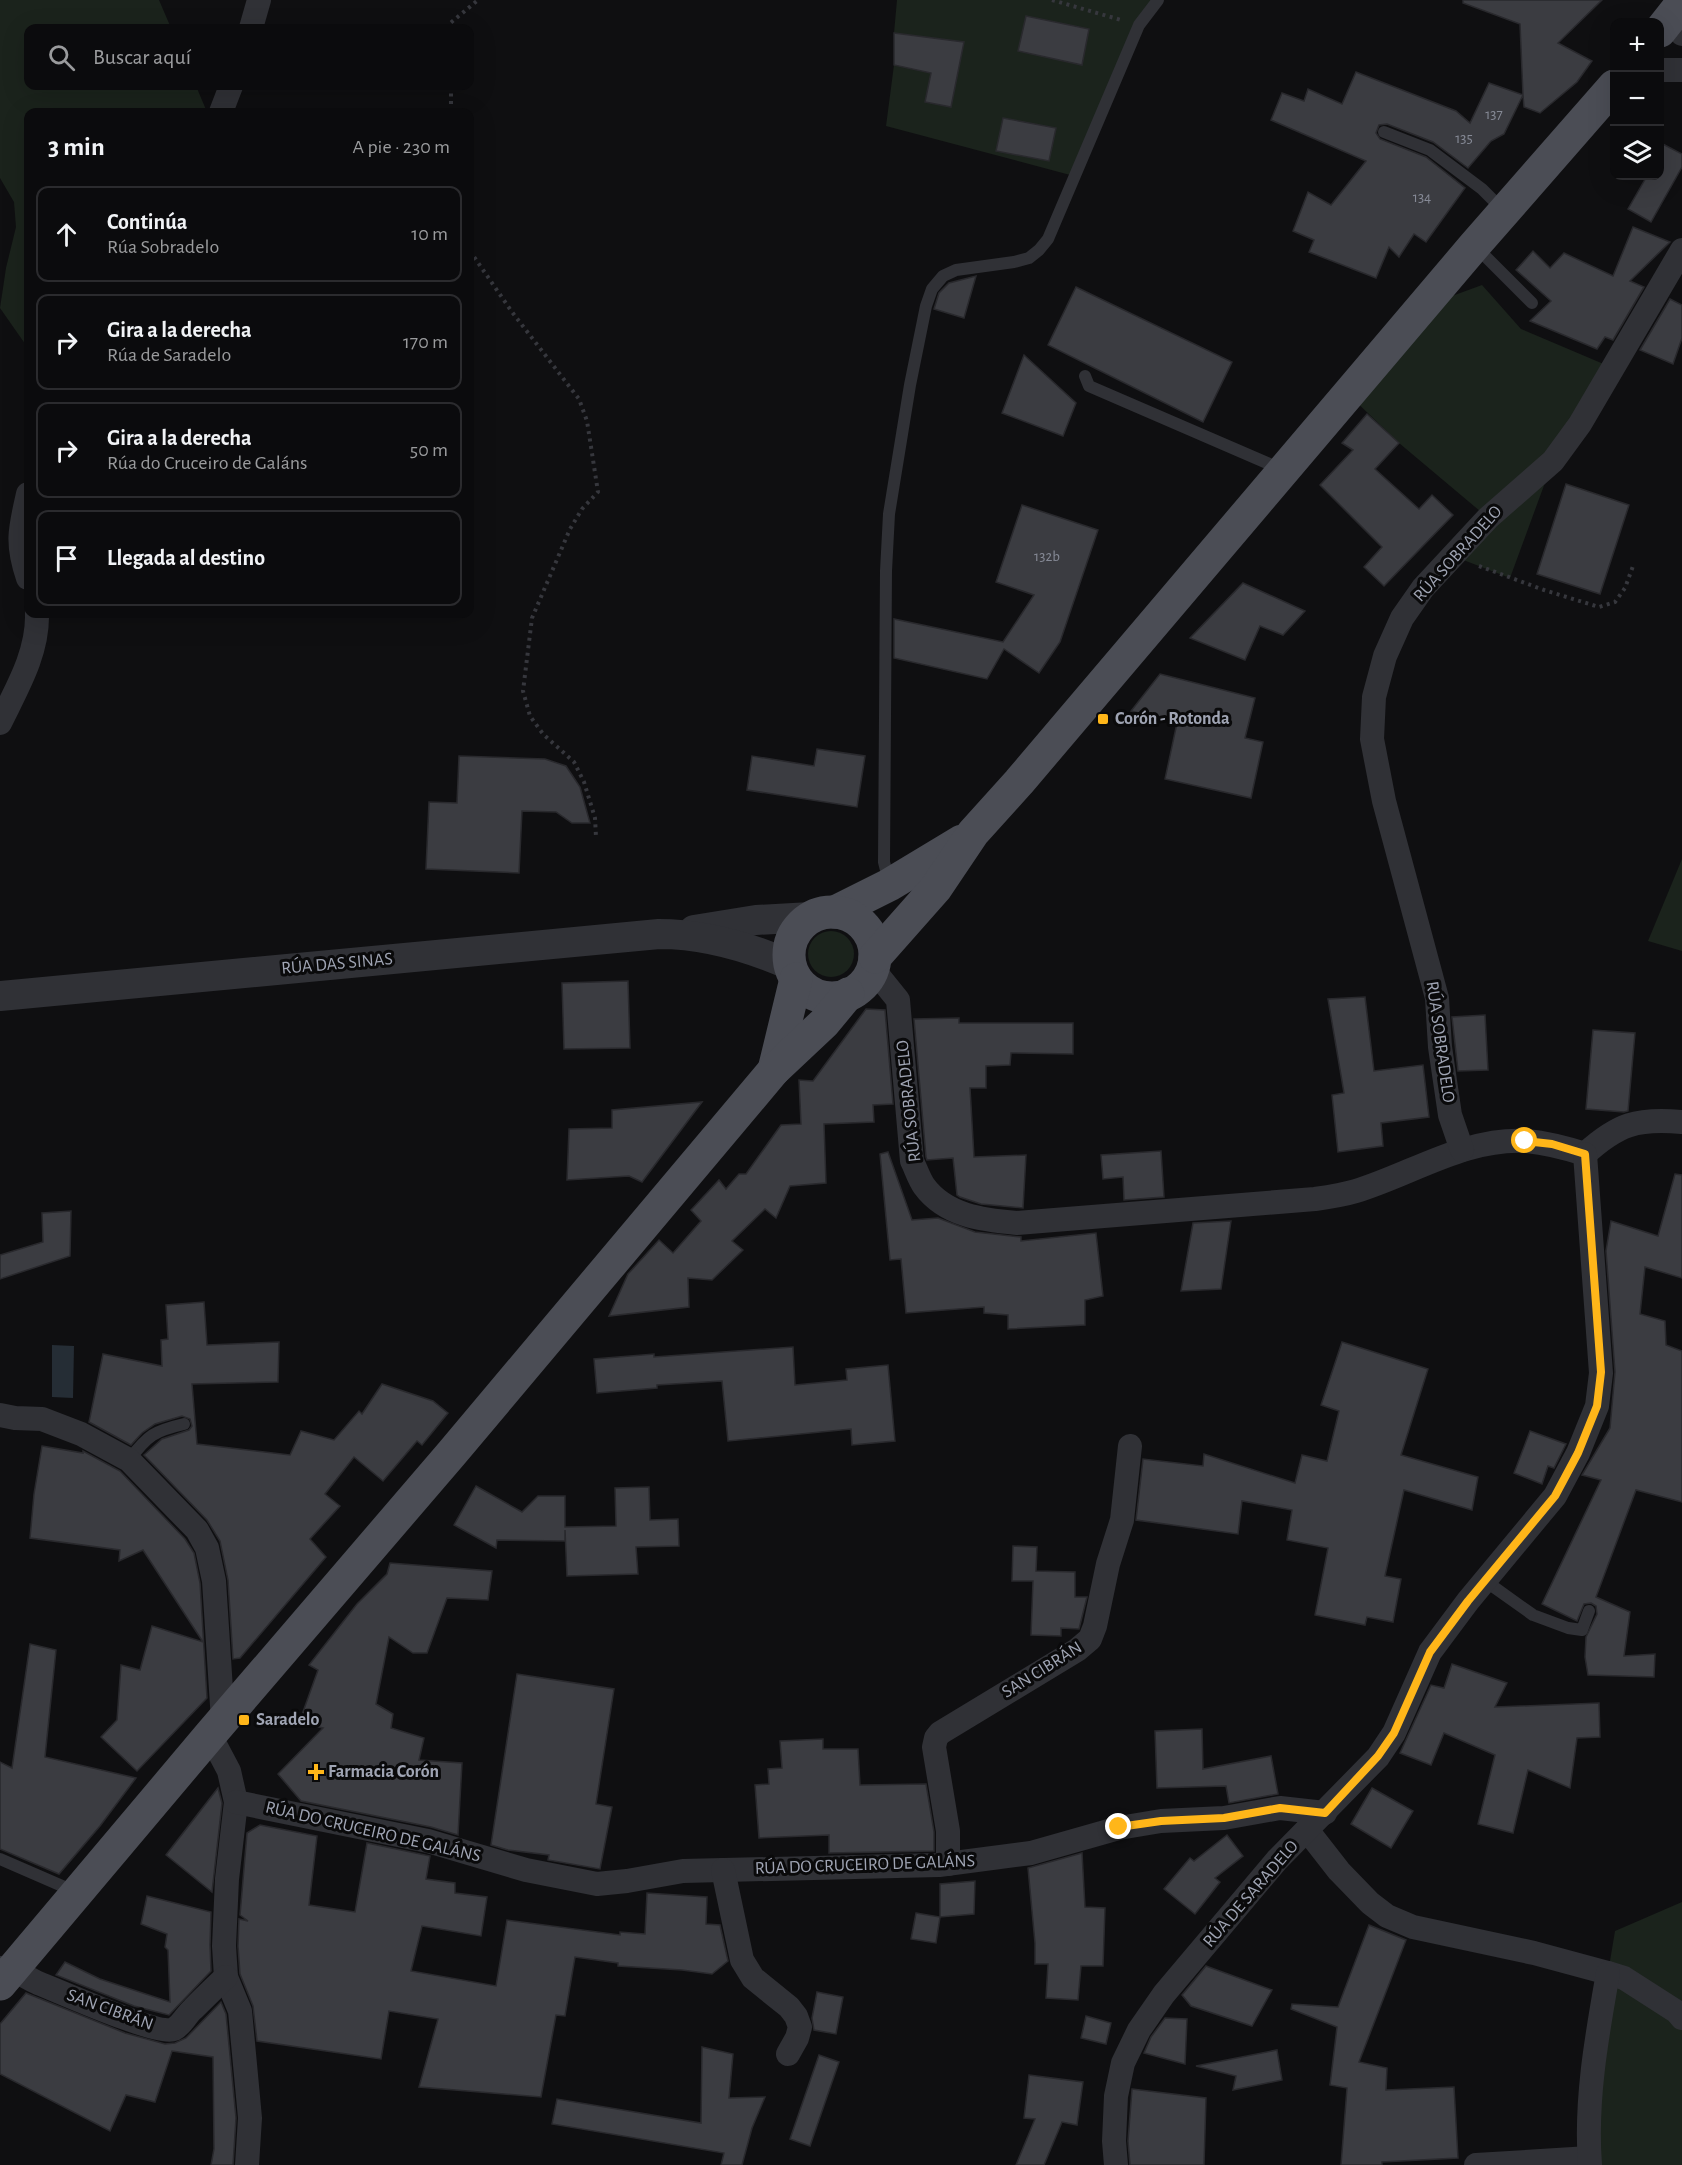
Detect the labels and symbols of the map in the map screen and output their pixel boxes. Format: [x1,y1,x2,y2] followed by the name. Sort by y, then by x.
[1485,107,1503,122] house number: 137
[1455,131,1473,146] house number: 135
[1413,190,1431,205] house number: 134
[1408,500,1506,606] street label: RÚA SOBRADELO
[1034,549,1060,564] house number: 132b
[1115,710,1230,728] place label: Corón - Rotonda
[1096,712,1110,726] marker: Corón - Rotonda
[280,947,393,978] street label: RÚA DAS SINAS
[1423,980,1460,1104] street label: RÚA SOBRADELO
[891,1039,924,1163] street label: RÚA SOBRADELO
[1511,1127,1537,1153] route start
[997,1636,1085,1702] street label: SAN CIBRÁN
[256,1711,320,1729] place label: Saradelo
[237,1713,251,1727] marker: Saradelo
[328,1763,439,1781] place label: Farmacia Corón
[309,1765,323,1779] marker: Farmacia Corón
[264,1796,483,1866] street label: RÚA DO CRUCEIRO DE GALÁNS
[1105,1813,1131,1839] route end
[1198,1835,1302,1951] street label: RÚA DE SARADELO
[754,1849,975,1878] street label: RÚA DO CRUCEIRO DE GALÁNS
[64,1983,157,2034] street label: SAN CIBRÁN

